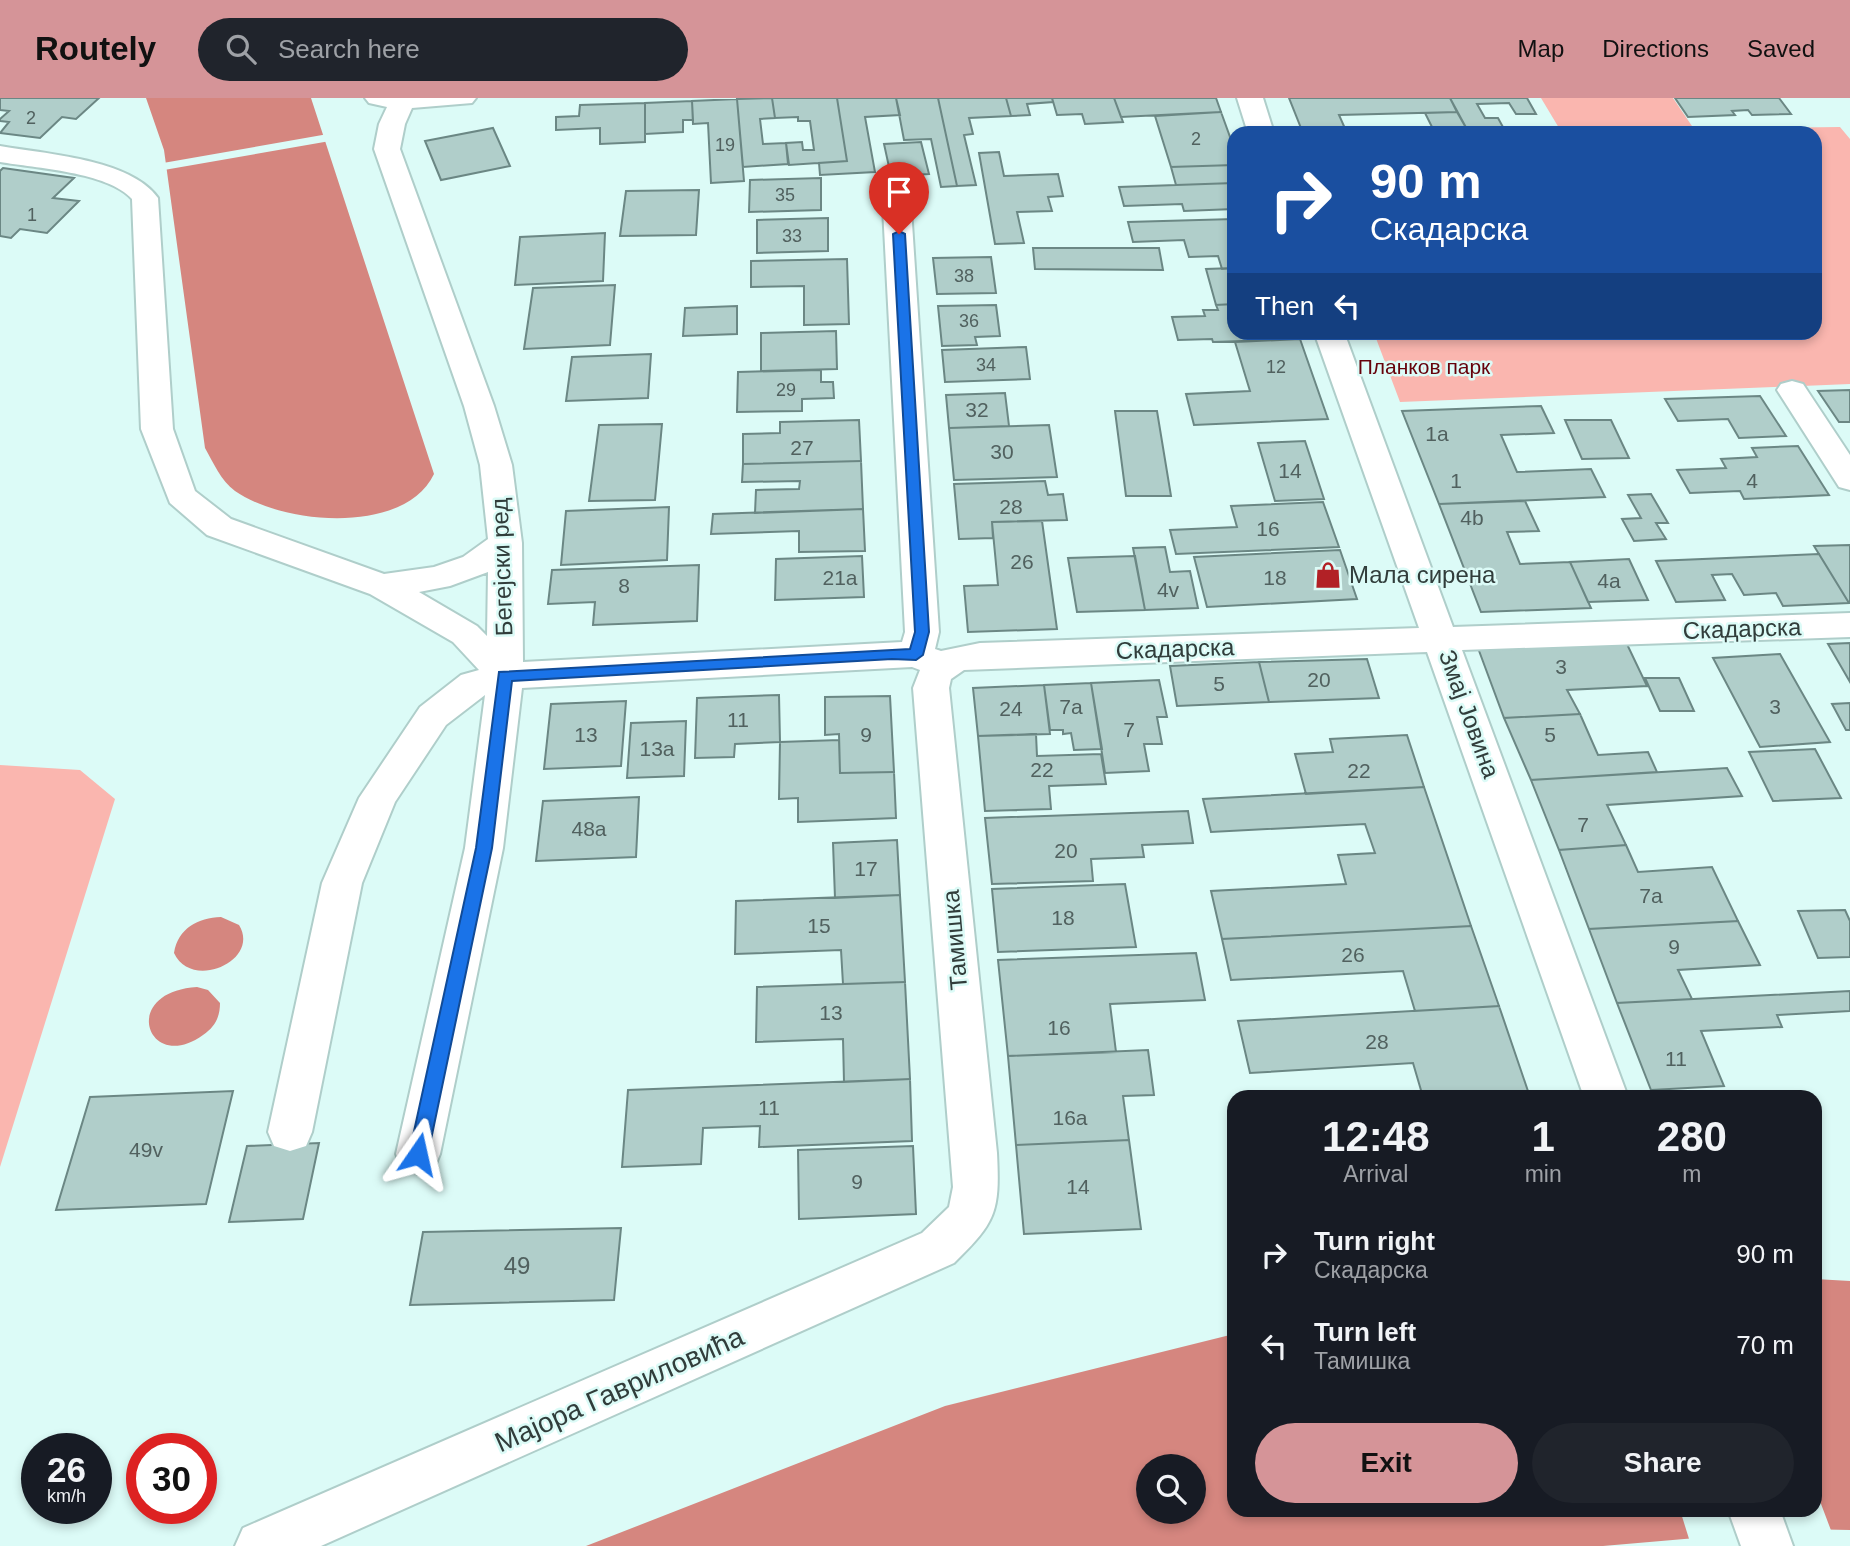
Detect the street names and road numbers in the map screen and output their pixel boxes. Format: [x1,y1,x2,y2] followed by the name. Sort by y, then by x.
[486,497,517,637] street label: Бегејски ред
[1682,613,1802,644] street label: Скадарска
[1115,633,1235,664] street label: Скадарска
[1434,646,1505,782] street label: Змај Јовина
[937,888,972,991] street label: Тамишка
[490,1320,749,1458] street label: Мајора Гавриловића

